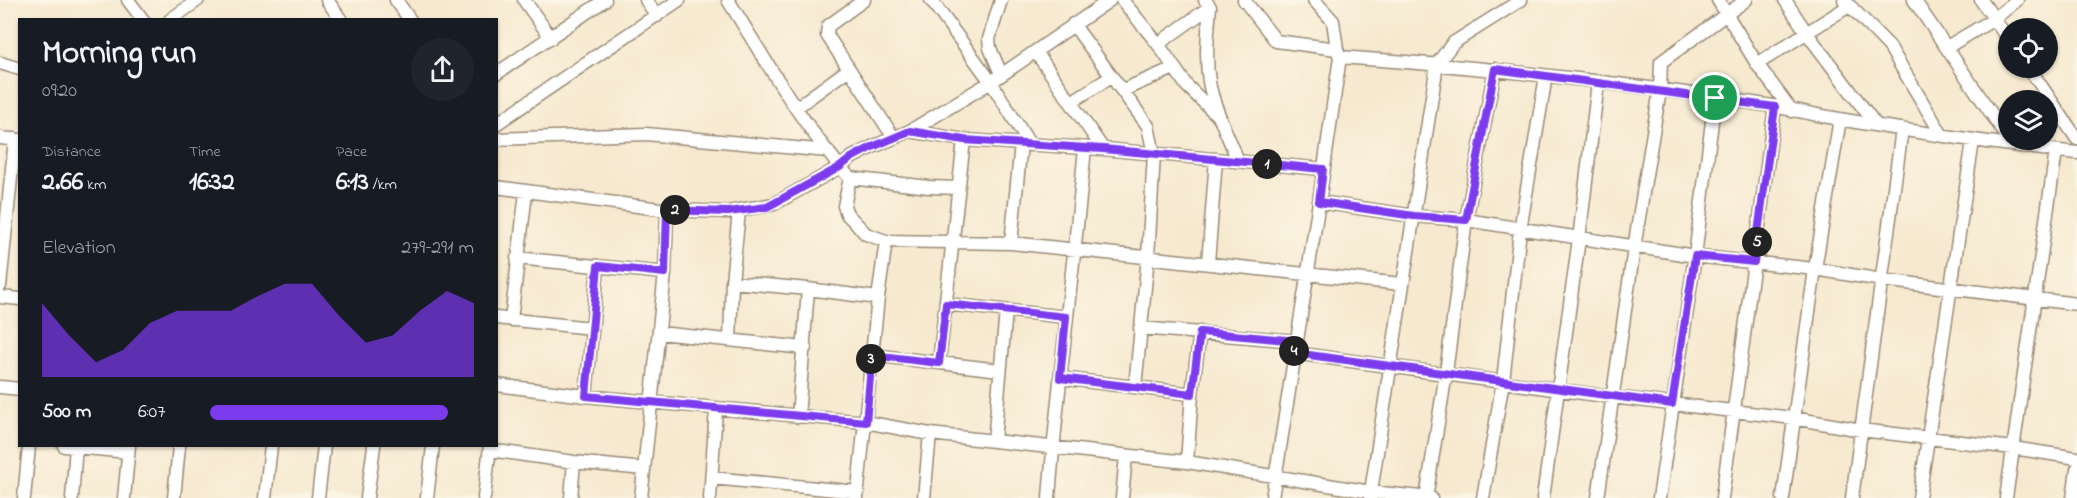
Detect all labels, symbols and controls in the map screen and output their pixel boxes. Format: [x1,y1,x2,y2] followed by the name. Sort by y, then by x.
[1998,18,2058,150] map controls
[1998,18,2058,78] button: locate
[42,30,196,78] text: Morning run
[411,38,474,101] button: share
[1689,72,1740,123] pin
[42,77,77,106] text: 09:20
[1698,81,1731,114] icon: arrive
[1998,90,2058,150] button: layers
[42,140,101,164] text: Distance
[189,140,221,164] text: Time
[336,140,367,164] text: Pace
[1252,149,1282,179] pin: 1
[1264,152,1270,176] text: 1
[42,164,83,202] text: 2.66
[189,164,235,202] text: 16:32
[336,164,369,202] text: 6:13
[83,173,107,197] text: km
[369,173,397,197] text: /km
[660,195,690,225] pin: 2
[671,198,679,222] text: 2
[1742,227,1772,257] pin: 5
[1752,230,1762,254] text: 5
[42,234,116,263] text: Elevation
[401,234,474,263] text: 279–291 m
[1279,336,1309,366] pin: 4
[1291,339,1297,363] text: 4
[856,344,886,374] pin: 3
[868,347,874,371] text: 3
[42,398,91,427] text: 500 m
[138,398,165,427] text: 6:07

